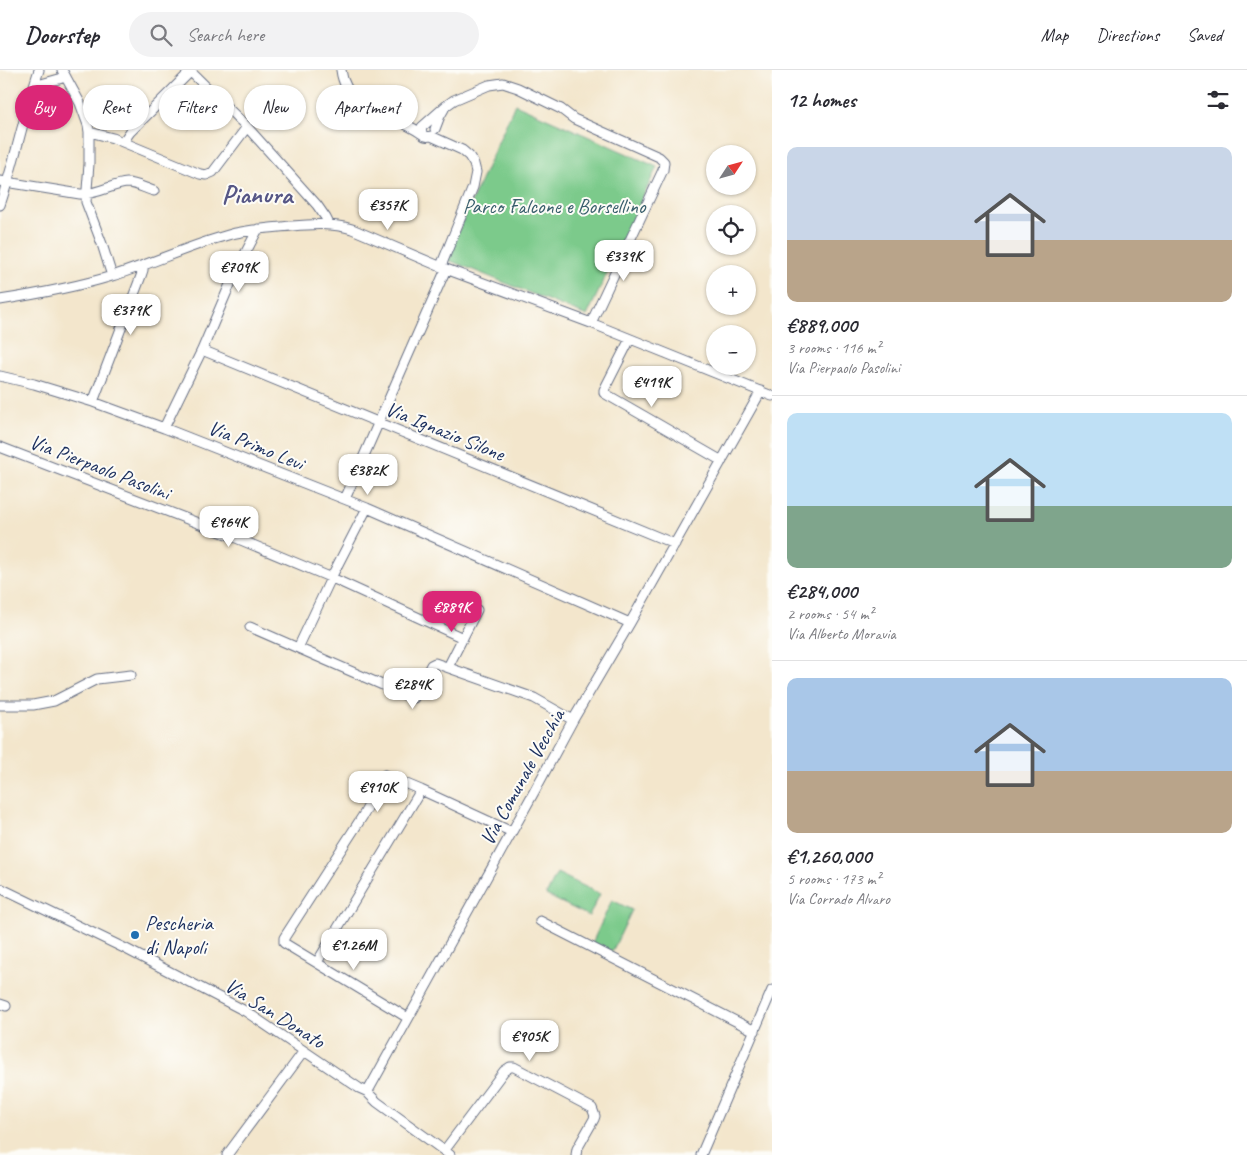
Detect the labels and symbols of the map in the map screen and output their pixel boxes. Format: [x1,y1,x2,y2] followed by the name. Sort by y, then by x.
[706,145,756,195] north arrow
[222,178,295,211] district label: Pianura
[353,189,423,231] pin: €357K
[463,193,647,219] park label: Parco Falcone e Borsellino
[589,240,659,282] pin: €339K
[204,250,274,293] pin: €709K
[96,294,166,336] pin: €379K
[617,366,687,408] pin: €419K
[382,395,509,467] street label: Via Ignazio Silone
[204,414,310,477] street label: Via Primo Levi
[26,428,177,507] street label: Via Pierpaolo Pasolini
[333,454,403,496] pin: €382K
[194,506,264,548] pin: €964K
[417,590,487,633] pin: €889K
[378,668,448,710] pin: €284K
[474,702,571,850] street label: Via Comunale Vecchia
[343,770,413,813] pin: €910K
[145,910,215,960] place label: Pescheria di Napoli
[313,928,395,971] pin: €1.26M
[129,929,141,941] marker: Pescheria di Napoli
[220,972,331,1055] street label: Via San Donato
[495,1020,565,1062] pin: €905K

